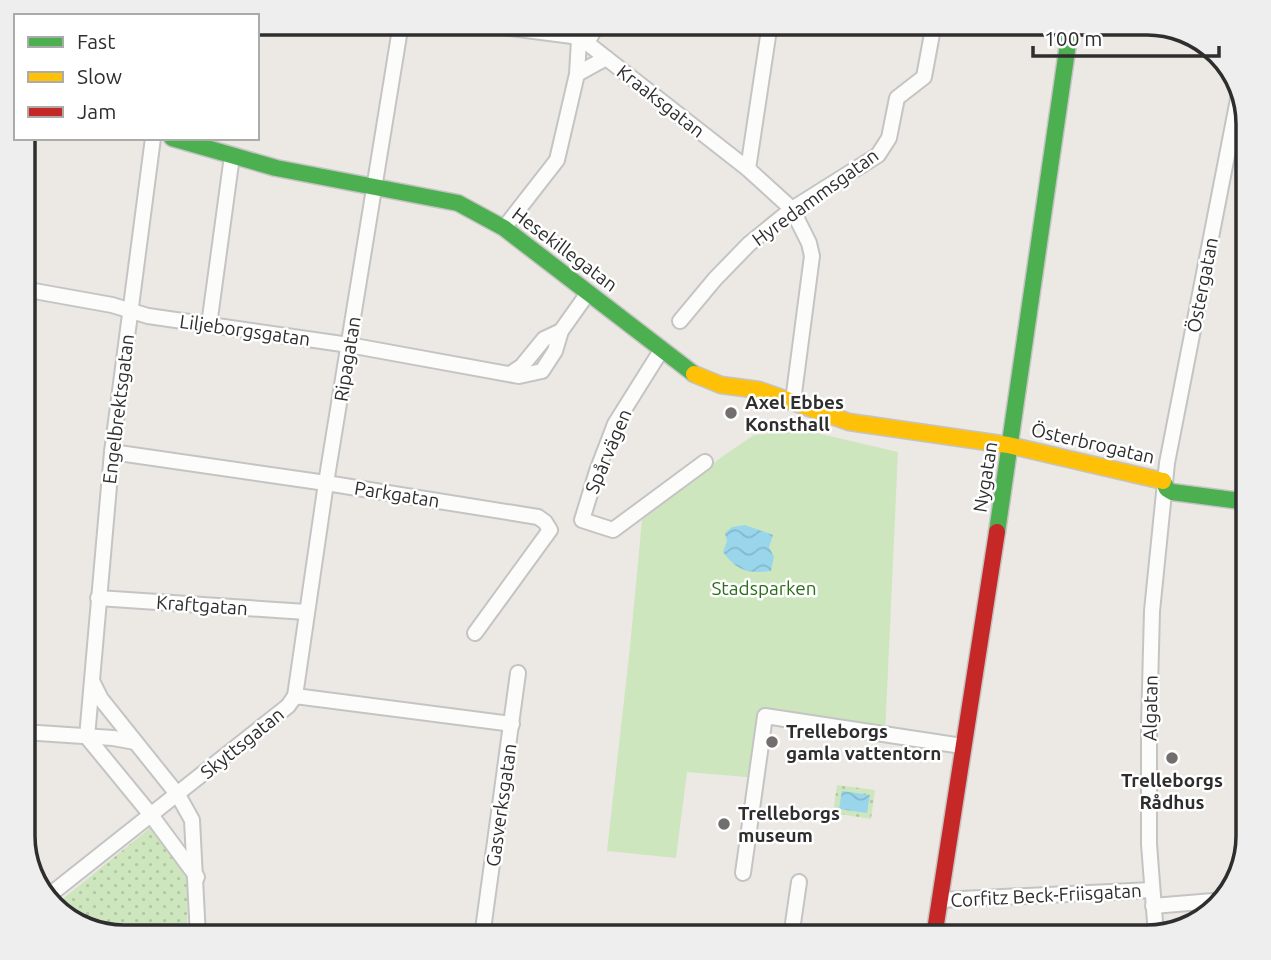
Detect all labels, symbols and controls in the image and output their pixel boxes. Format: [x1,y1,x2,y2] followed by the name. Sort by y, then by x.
[14,14,259,140] legend
[1033,14,1218,58] scale bar
[1044,26,1102,50] text: 100 m
[77,29,115,53] text: Fast
[613,60,709,142] street label: Kraaksgatan
[77,64,122,88] text: Slow
[77,99,116,123] text: Jam
[748,144,882,250] street label: Hyredammsgatan
[508,202,622,296] street label: Hesekillegatan
[1182,235,1222,335] street label: Östergatan
[178,310,312,350] street label: Liljeborgsgatan
[329,315,365,403] street label: Ripagatan
[98,333,138,485] street label: Engelbrektsgatan
[745,391,844,435] place label: Axel Ebbes Konsthall
[580,405,636,497] street label: Spårvägen
[723,405,739,421] marker: Axel Ebbes Konsthall
[1029,418,1157,468] street label: Österbrogatan
[969,440,1001,514] street label: Nygatan
[353,476,441,512] street label: Parkgatan
[711,577,817,599] park label: Stadsparken
[155,591,249,619] street label: Kraftgatan
[1138,675,1162,741] street label: Algatan
[196,703,288,783] street label: Skyttsgatan
[786,720,941,764] place label: Trelleborgs gamla vattentorn
[764,734,780,750] marker: Trelleborgs gamla vattentorn
[481,742,521,868] street label: Gasverksgatan
[1164,750,1180,766] marker: Trelleborgs Rådhus
[1121,769,1223,813] place label: Trelleborgs Rådhus
[738,802,840,846] place label: Trelleborgs museum
[716,816,732,832] marker: Trelleborgs museum
[950,879,1142,911] street label: Corfitz Beck-Friisgatan

